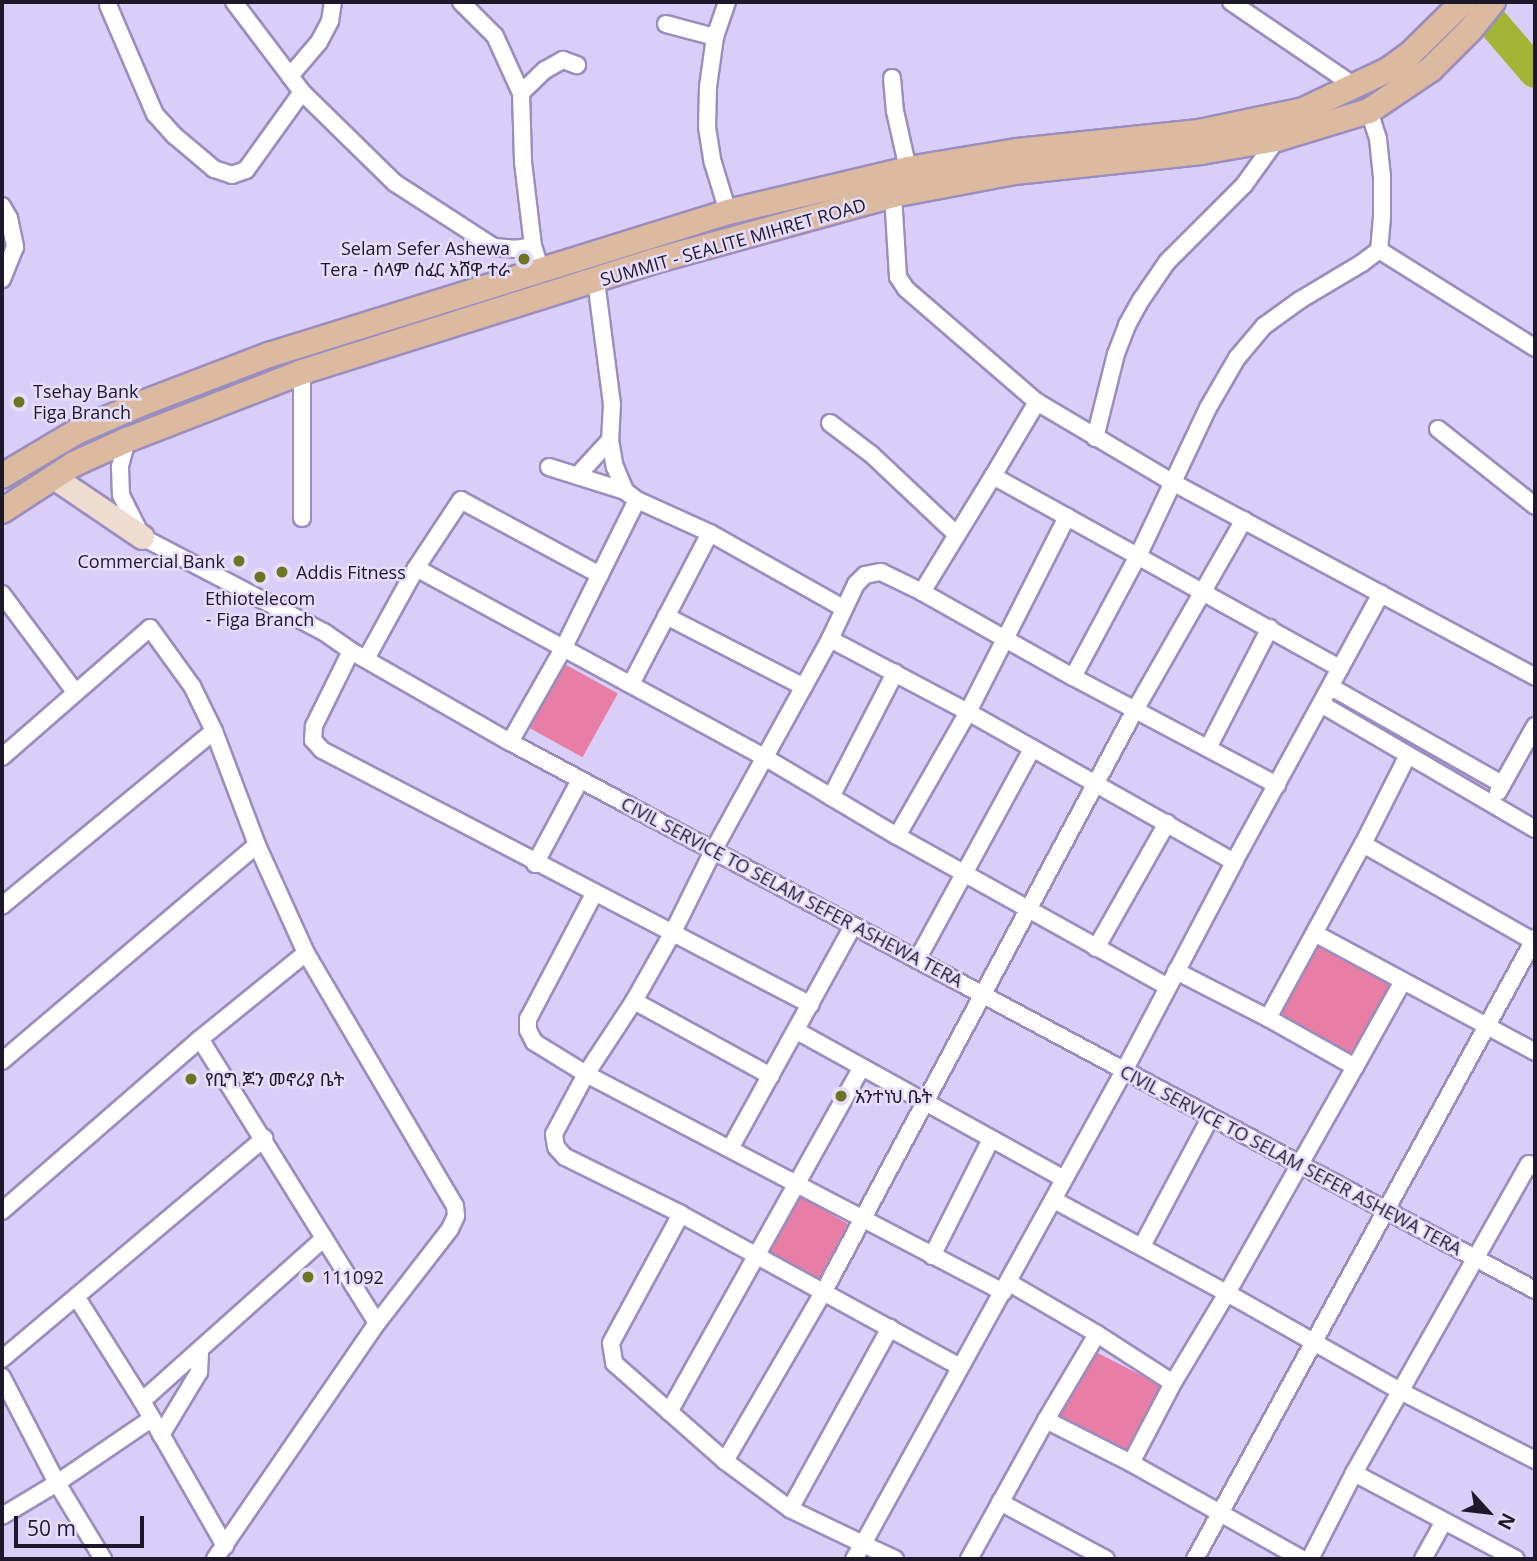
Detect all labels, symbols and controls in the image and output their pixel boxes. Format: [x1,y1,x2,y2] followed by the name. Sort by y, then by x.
[598,194,868,290] street label: SUMMIT - SEALITE MIHRET ROAD
[320,238,510,280] place label: Selam Sefer Ashewa Tera - ሰላም ሰፈር አሸዋ ተራ
[516,251,532,267] marker: Selam Sefer Ashewa Tera - ሰላም ሰፈር አሸዋ ተራ
[33,381,138,424] place label: Tsehay Bank Figa Branch
[11,394,27,410] marker: Tsehay Bank Figa Branch
[78,550,225,572] place label: Commercial Bank
[231,553,247,569] marker: Commercial Bank
[296,561,406,583] place label: Addis Fitness
[274,564,290,580] marker: Addis Fitness
[252,569,268,585] marker: Ethiotelecom - Figa Branch
[205,588,315,630] place label: Ethiotelecom - Figa Branch
[618,792,966,992] street label: CIVIL SERVICE TO SELAM SEFER ASHEWA TERA
[1117,1060,1465,1260] street label: CIVIL SERVICE TO SELAM SEFER ASHEWA TERA
[205,1068,344,1090] place label: የቢግ ጆን መኖሪያ ቤት
[183,1071,199,1087] marker: የቢግ ጆን መኖሪያ ቤት
[855,1085,932,1107] place label: አንተነህ ቤት
[833,1088,849,1104] marker: አንተነህ ቤት
[322,1266,384,1288] place label: 111092
[300,1269,316,1285] marker: 111092
[1453,1477,1523,1547] north arrow
[18,1502,147,1546] scale bar
[1492,1509,1522,1534] text: N
[27,1514,76,1542] text: 50 m

